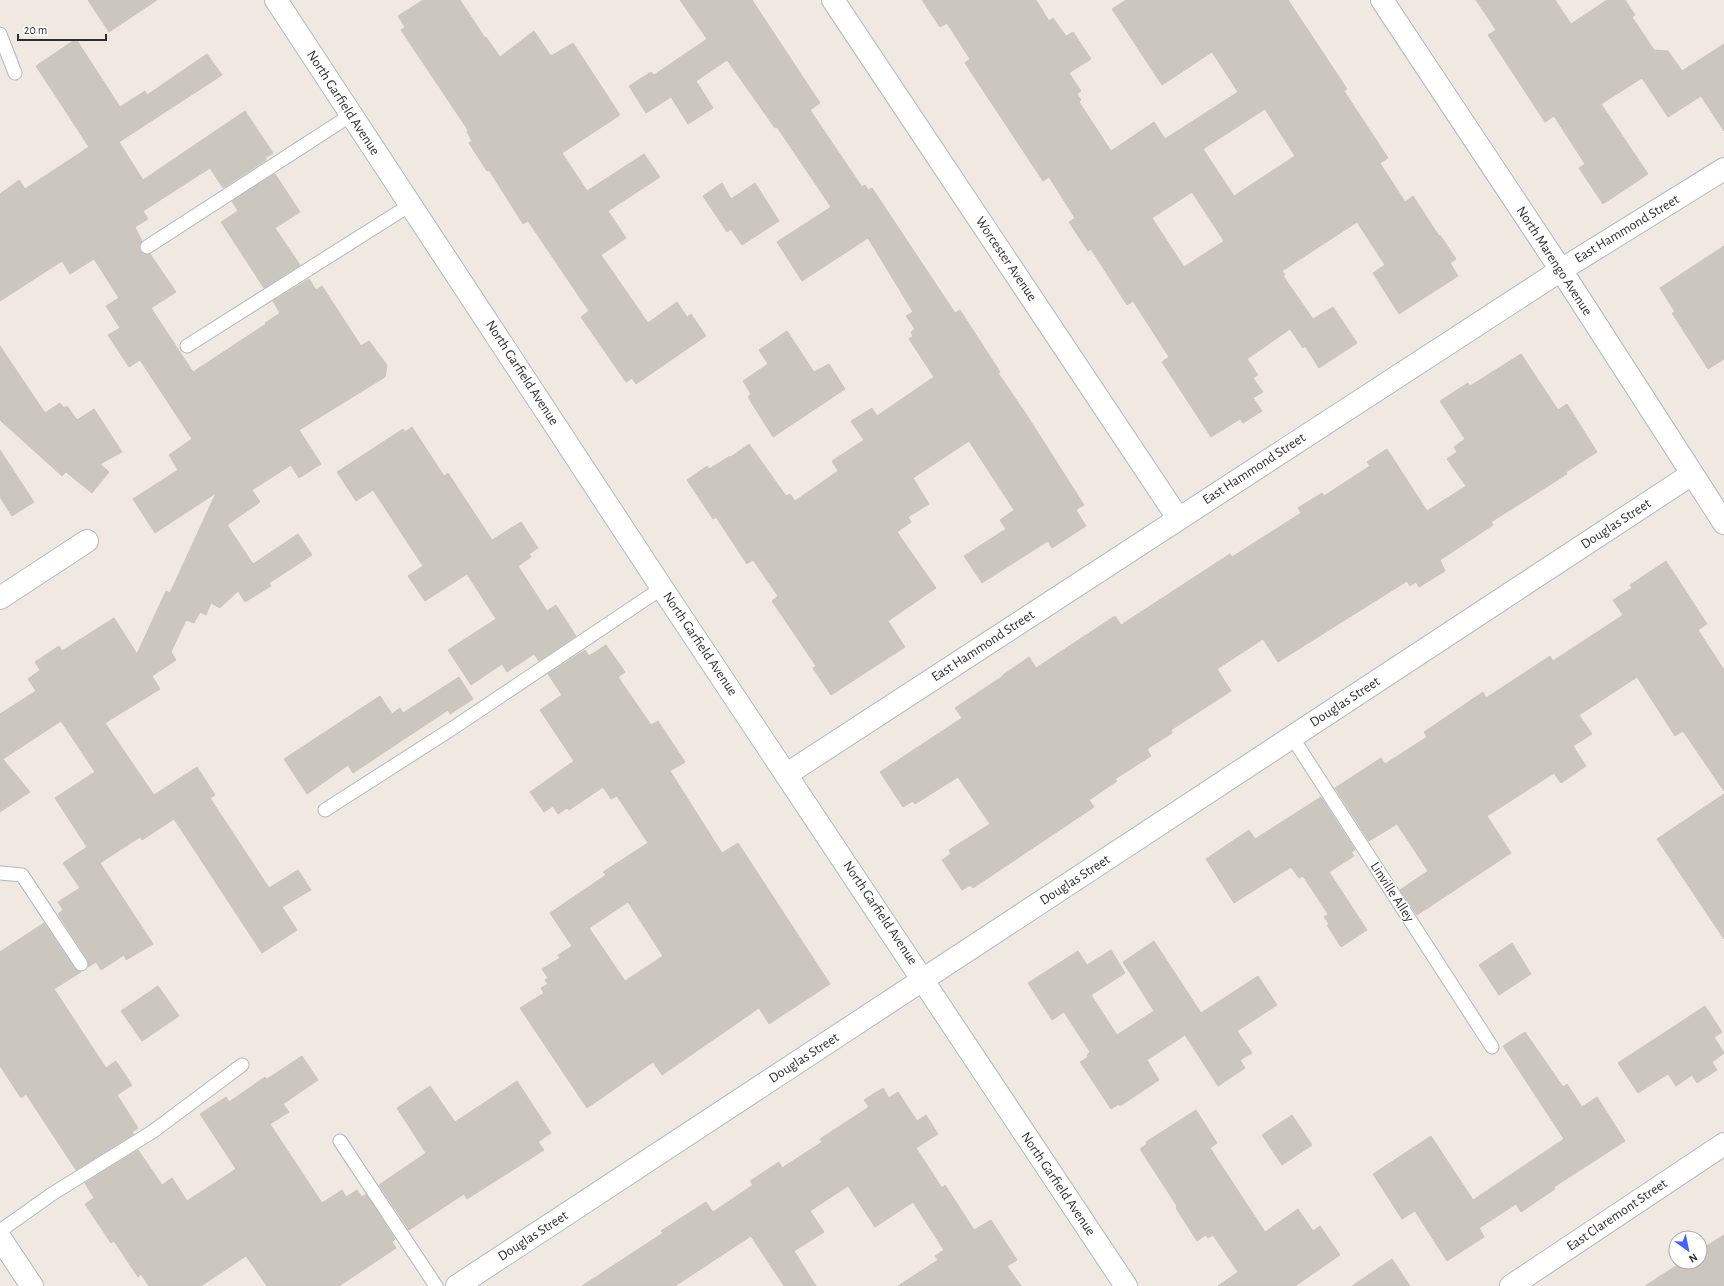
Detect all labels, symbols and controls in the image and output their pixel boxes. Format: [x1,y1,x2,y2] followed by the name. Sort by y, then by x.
[18,16,106,42] scale bar
[24,24,47,36] text: 20 m
[304,48,382,158] street label: North Garfield Avenue
[1572,192,1682,266] street label: East Hammond Street
[1514,204,1594,318] street label: North Marengo Avenue
[973,214,1039,304] street label: Worcester Avenue
[483,318,561,428] street label: North Garfield Avenue
[1200,430,1308,507] street label: East Hammond Street
[1579,496,1654,552] street label: Douglas Street
[660,590,740,698] street label: North Garfield Avenue
[929,607,1037,684] street label: East Hammond Street
[1308,674,1383,730] street label: Douglas Street
[1038,852,1113,908] street label: Douglas Street
[840,859,920,967] street label: North Garfield Avenue
[1367,859,1417,925] street label: Linville Alley
[767,1030,842,1086] street label: Douglas Street
[1018,1130,1098,1238] street label: North Garfield Avenue
[1564,1176,1670,1254] street label: East Claremont Street
[496,1208,571,1264] street label: Douglas Street
[1668,1230,1708,1270] north arrow
[1687,1251,1699,1265] text: N

